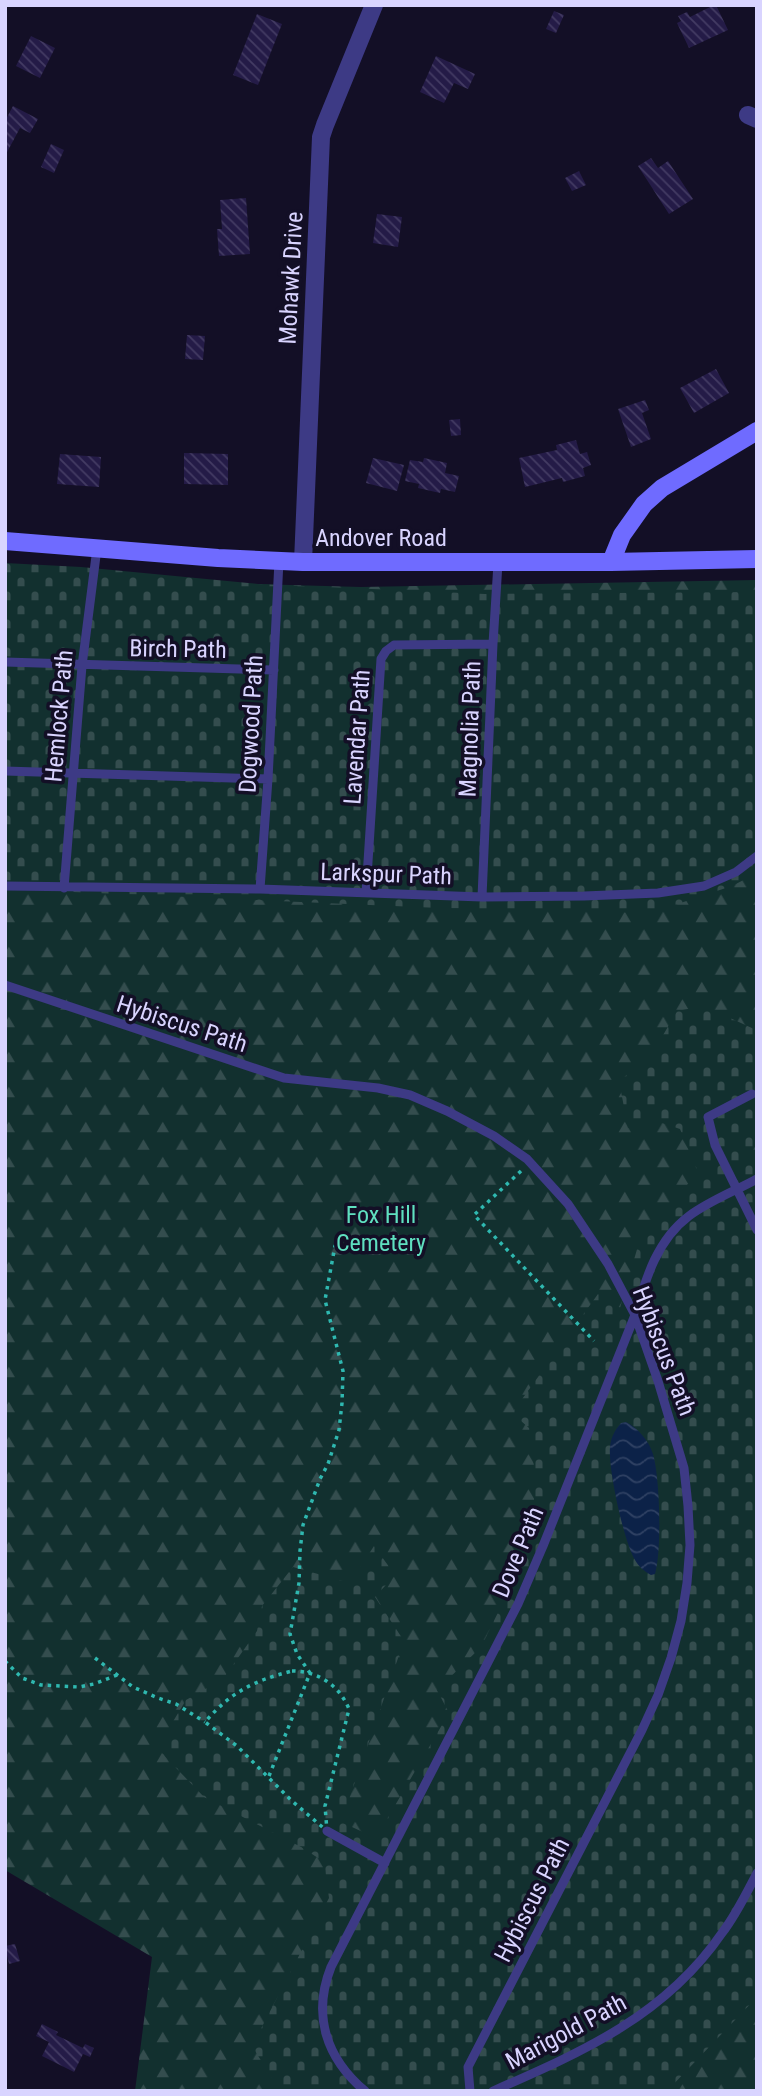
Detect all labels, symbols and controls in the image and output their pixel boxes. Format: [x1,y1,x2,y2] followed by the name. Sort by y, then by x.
[274,211,308,345] street label: Mohawk Drive
[315,524,447,552] street label: Andover Road
[129,634,227,664] street label: Birch Path
[39,649,79,783] street label: Hemlock Path
[233,654,269,794] street label: Dogwood Path
[454,660,486,798] street label: Magnolia Path
[338,669,376,805] street label: Lavendar Path
[320,858,452,890] street label: Larkspur Path
[113,990,251,1058] street label: Hybiscus Path
[336,1201,426,1257] park label: Fox Hill Cemetery
[627,1283,701,1419] street label: Hybiscus Path
[486,1502,550,1602] street label: Dove Path
[489,1833,575,1967] street label: Hybiscus Path
[501,1989,631,2075] street label: Marigold Path

